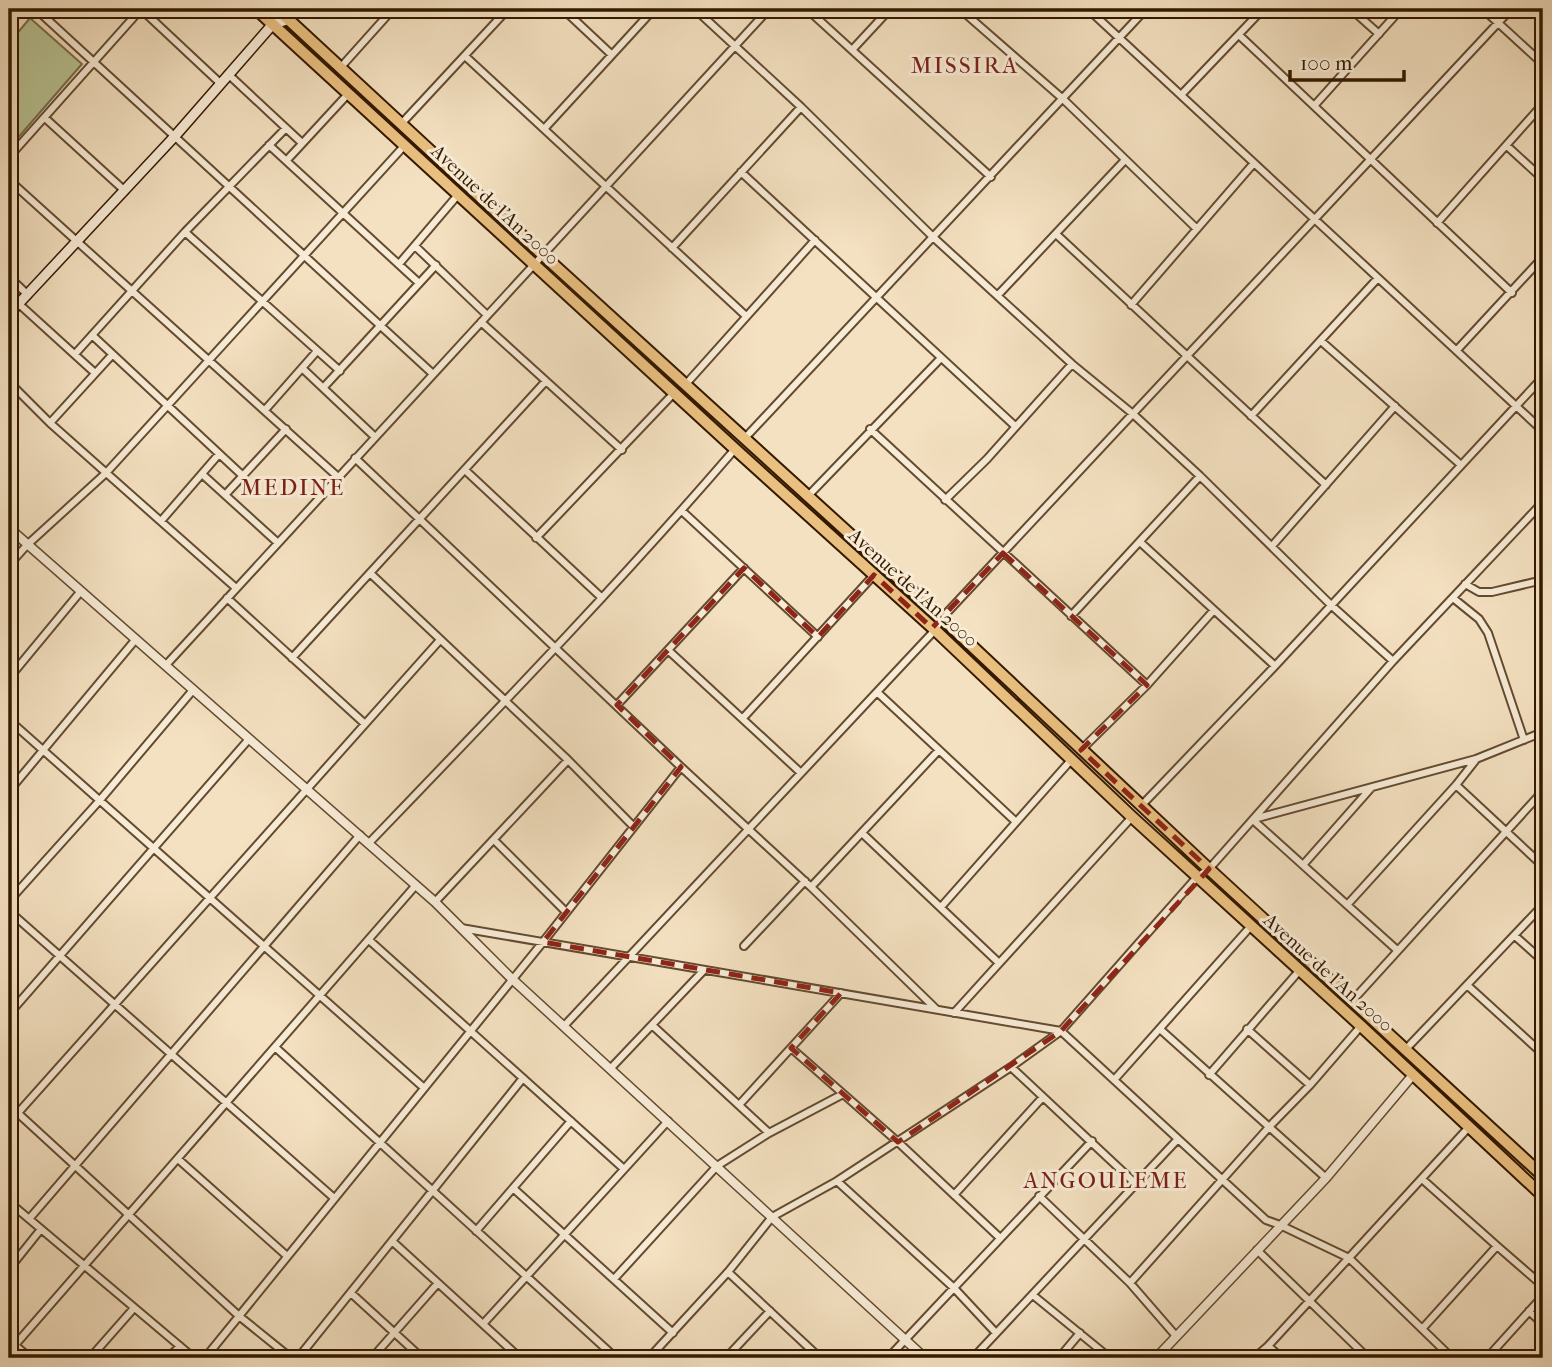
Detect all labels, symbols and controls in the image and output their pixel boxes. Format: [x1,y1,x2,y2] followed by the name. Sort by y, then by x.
[1290,38,1403,82] scale bar
[1300,51,1353,75] text: 100 m
[911,52,1019,79] district label: MISSIRA
[426,140,563,270] street label: Avenue de l'An 2000
[241,474,345,501] district label: MEDINE
[843,524,982,652] street label: Avenue de l'An 2000
[1258,909,1397,1037] street label: Avenue de l'An 2000
[1022,1167,1189,1194] district label: ANGOULEME

